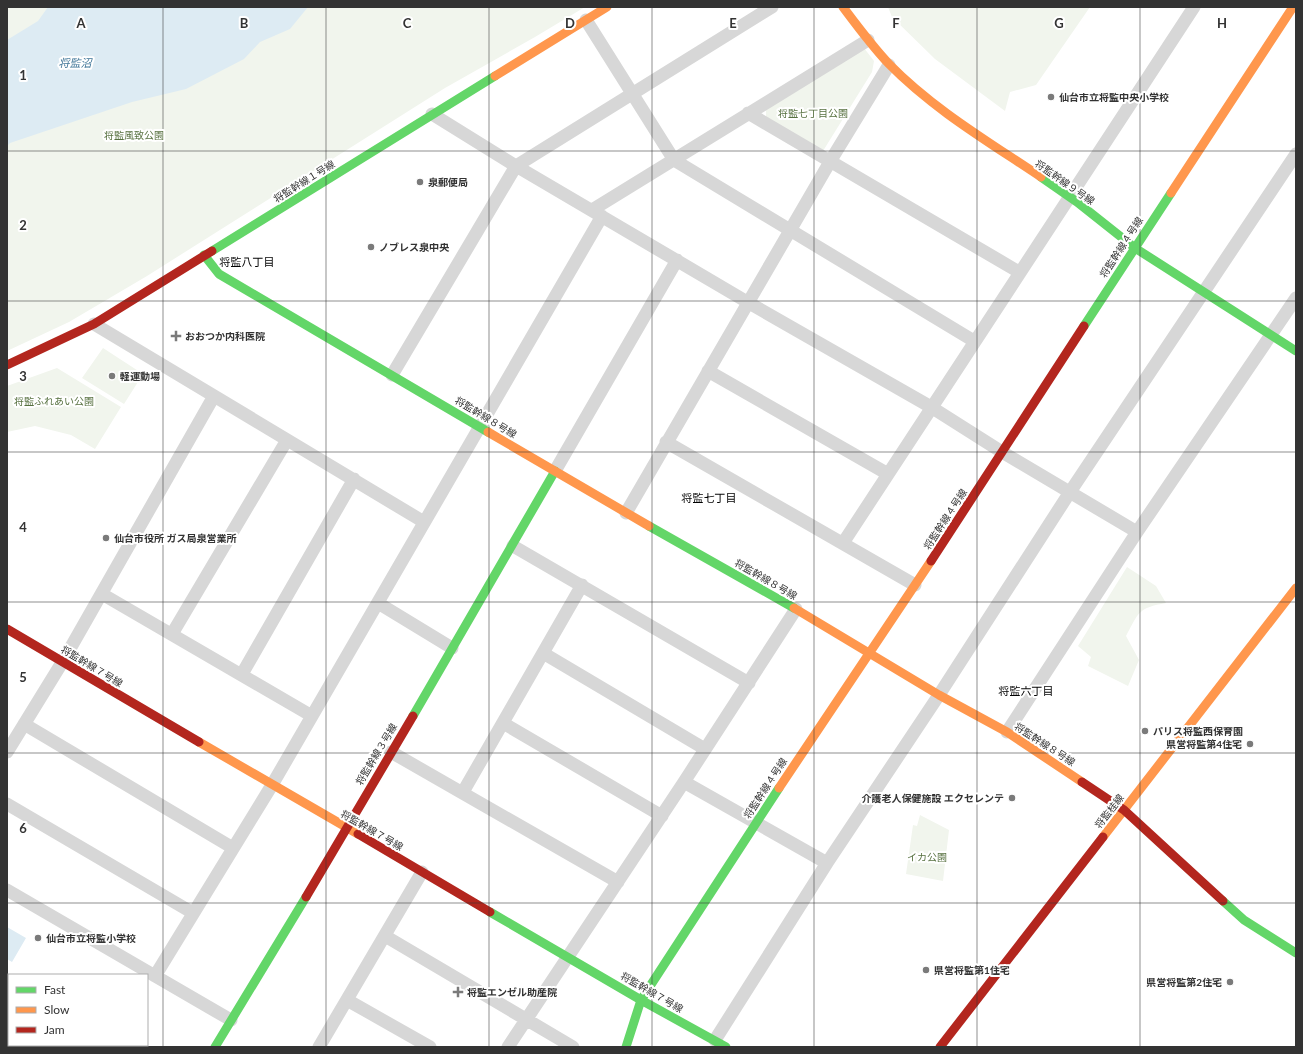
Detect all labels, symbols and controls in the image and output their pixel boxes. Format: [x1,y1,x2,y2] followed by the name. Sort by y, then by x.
[75,15,86,31] text: A
[240,15,249,31] text: B
[403,15,412,31] text: C
[565,15,575,31] text: D
[729,15,737,31] text: E
[892,15,900,31] text: F
[1054,15,1064,31] text: G
[1217,15,1227,31] text: H
[59,56,93,69] water label: 将監沼
[19,67,27,83] text: 1
[1059,91,1169,103] place label: 仙台市立将監中央小学校
[1046,92,1056,102] marker: 仙台市立将監中央小学校
[778,107,848,119] park label: 将監七丁目公園
[104,129,164,141] park label: 将監風致公園
[271,157,337,205] street label: 将監幹線１号線
[1033,157,1097,207] street label: 将監幹線９号線
[428,176,468,188] place label: 泉郵便局
[415,177,425,187] marker: 泉郵便局
[1097,214,1145,280] street label: 将監幹線４号線
[19,217,27,233] text: 2
[379,241,450,253] place label: ノブレス泉中央
[366,242,376,252] marker: ノブレス泉中央
[220,255,275,268] district label: 将監八丁目
[170,330,182,342] marker: おおつか内科医院
[185,330,265,342] place label: おおつか内科医院
[19,368,27,384] text: 3
[120,370,160,382] place label: 軽運動場
[107,371,117,381] marker: 軽運動場
[453,394,519,440] street label: 将監幹線８号線
[14,395,94,407] park label: 将監ふれあい公園
[921,486,969,552] street label: 将監幹線４号線
[682,491,737,504] district label: 将監七丁目
[19,519,27,535] text: 4
[114,532,236,544] place label: 仙台市役所 ガス局泉営業所
[101,533,111,543] marker: 仙台市役所 ガス局泉営業所
[733,556,799,602] street label: 将監幹線８号線
[59,643,125,689] street label: 将監幹線７号線
[19,669,27,685] text: 5
[999,684,1054,697] district label: 将監六丁目
[1012,720,1078,768] street label: 将監幹線８号線
[353,721,399,787] street label: 将監幹線３号線
[1153,725,1243,737] place label: パリス将監西保育園
[1140,726,1150,736] marker: パリス将監西保育園
[1166,738,1242,750] place label: 県営将監第4住宅
[1245,739,1255,749] marker: 県営将監第4住宅
[741,755,789,821] street label: 将監幹線４号線
[862,792,1004,804] place label: 介護老人保健施設 エクセレンテ
[1092,792,1126,830] street label: 将監桂線
[1007,793,1017,803] marker: 介護老人保健施設 エクセレンテ
[339,807,405,853] street label: 将監幹線７号線
[19,820,27,836] text: 6
[907,851,947,863] park label: イカ公園
[46,932,136,944] place label: 仙台市立将監小学校
[33,933,43,943] marker: 仙台市立将監小学校
[934,964,1010,976] place label: 県営将監第1住宅
[921,965,931,975] marker: 県営将監第1住宅
[619,969,685,1015] street label: 将監幹線７号線
[8,974,148,1046] legend
[1146,976,1222,988] place label: 県営将監第2住宅
[1225,977,1235,987] marker: 県営将監第2住宅
[44,982,66,997] text: Fast
[452,986,464,998] marker: 将監エンゼル助産院
[467,986,557,998] place label: 将監エンゼル助産院
[44,1002,70,1017] text: Slow
[44,1022,65,1037] text: Jam

